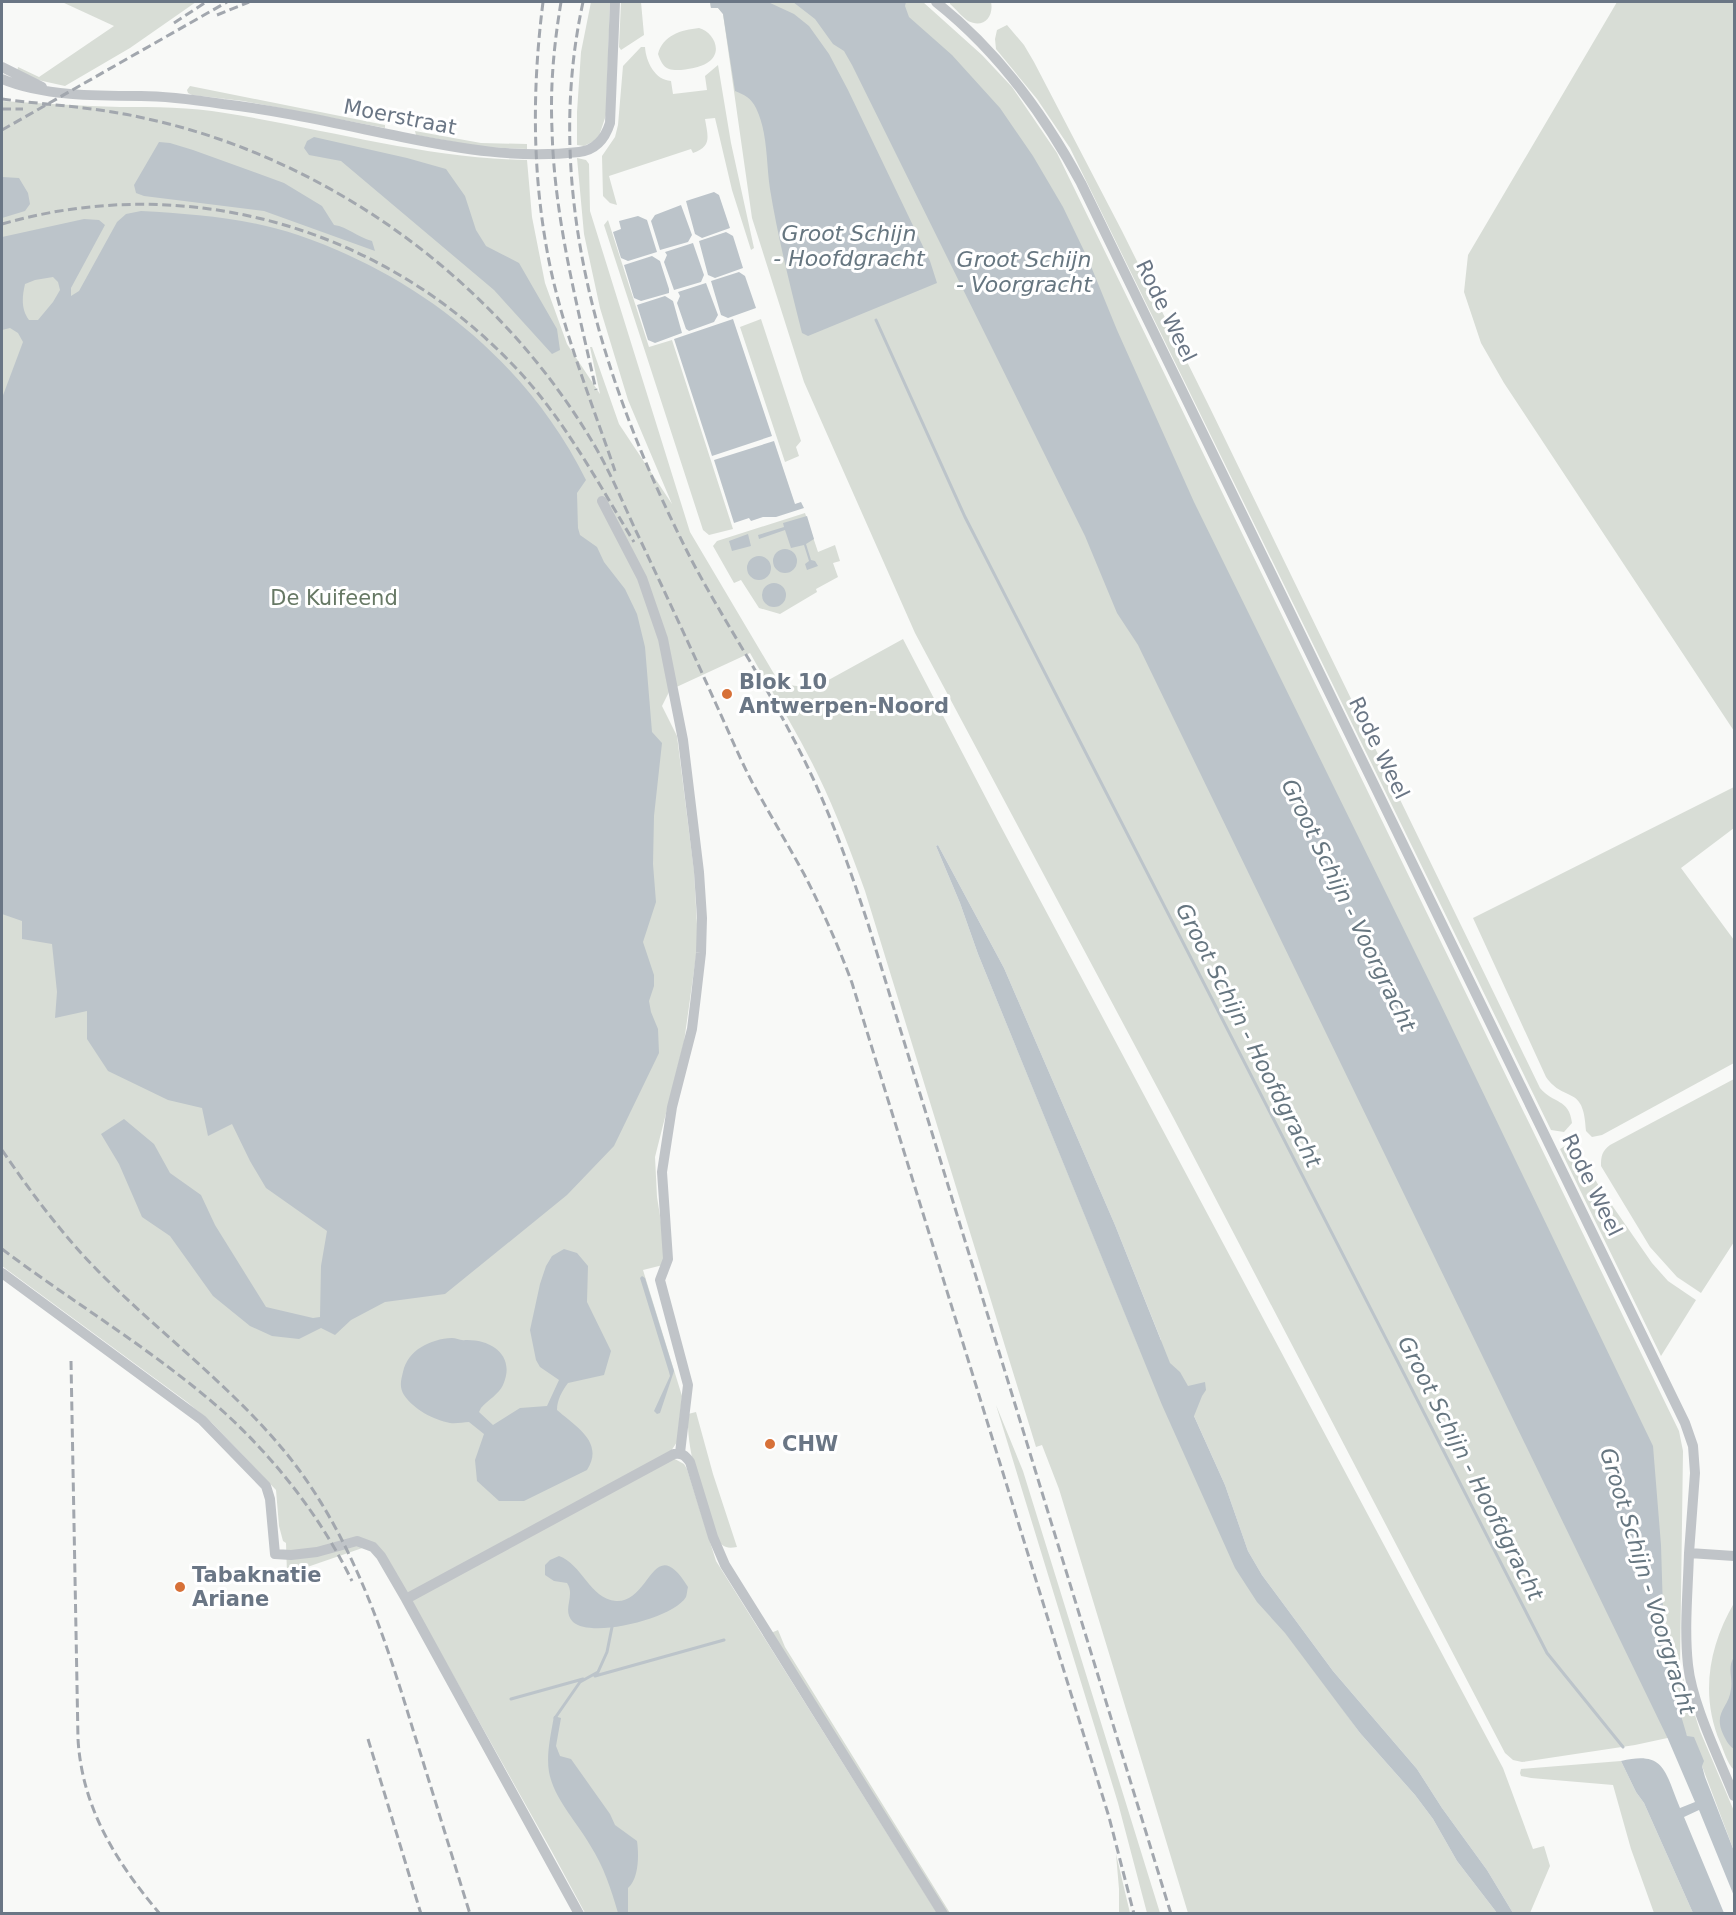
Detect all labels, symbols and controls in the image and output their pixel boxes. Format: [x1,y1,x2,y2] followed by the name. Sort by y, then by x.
[342,94,458,140] street label: Moerstraat
[773,221,926,271] water label: Groot Schijn - Hoofdgracht
[956,247,1093,297] water label: Groot Schijn - Voorgracht
[1131,256,1201,366] street label: Rode Weel
[270,586,398,610] park label: De Kuifeend
[739,670,949,718] place label: Blok 10 Antwerpen-Noord
[720,687,734,701] marker: Blok 10 Antwerpen-Noord
[1344,693,1414,803] street label: Rode Weel
[1276,775,1421,1037] water label: Groot Schijn - Voorgracht
[1171,899,1327,1173] water label: Groot Schijn - Hoofdgracht
[1557,1130,1627,1240] street label: Rode Weel
[1393,1332,1549,1606] water label: Groot Schijn - Hoofdgracht
[782,1432,838,1456] place label: CHW
[763,1437,777,1451] marker: CHW
[1595,1445,1700,1719] water label: Groot Schijn - Voorgracht
[192,1563,322,1611] place label: Tabaknatie Ariane
[173,1580,187,1594] marker: Tabaknatie Ariane

